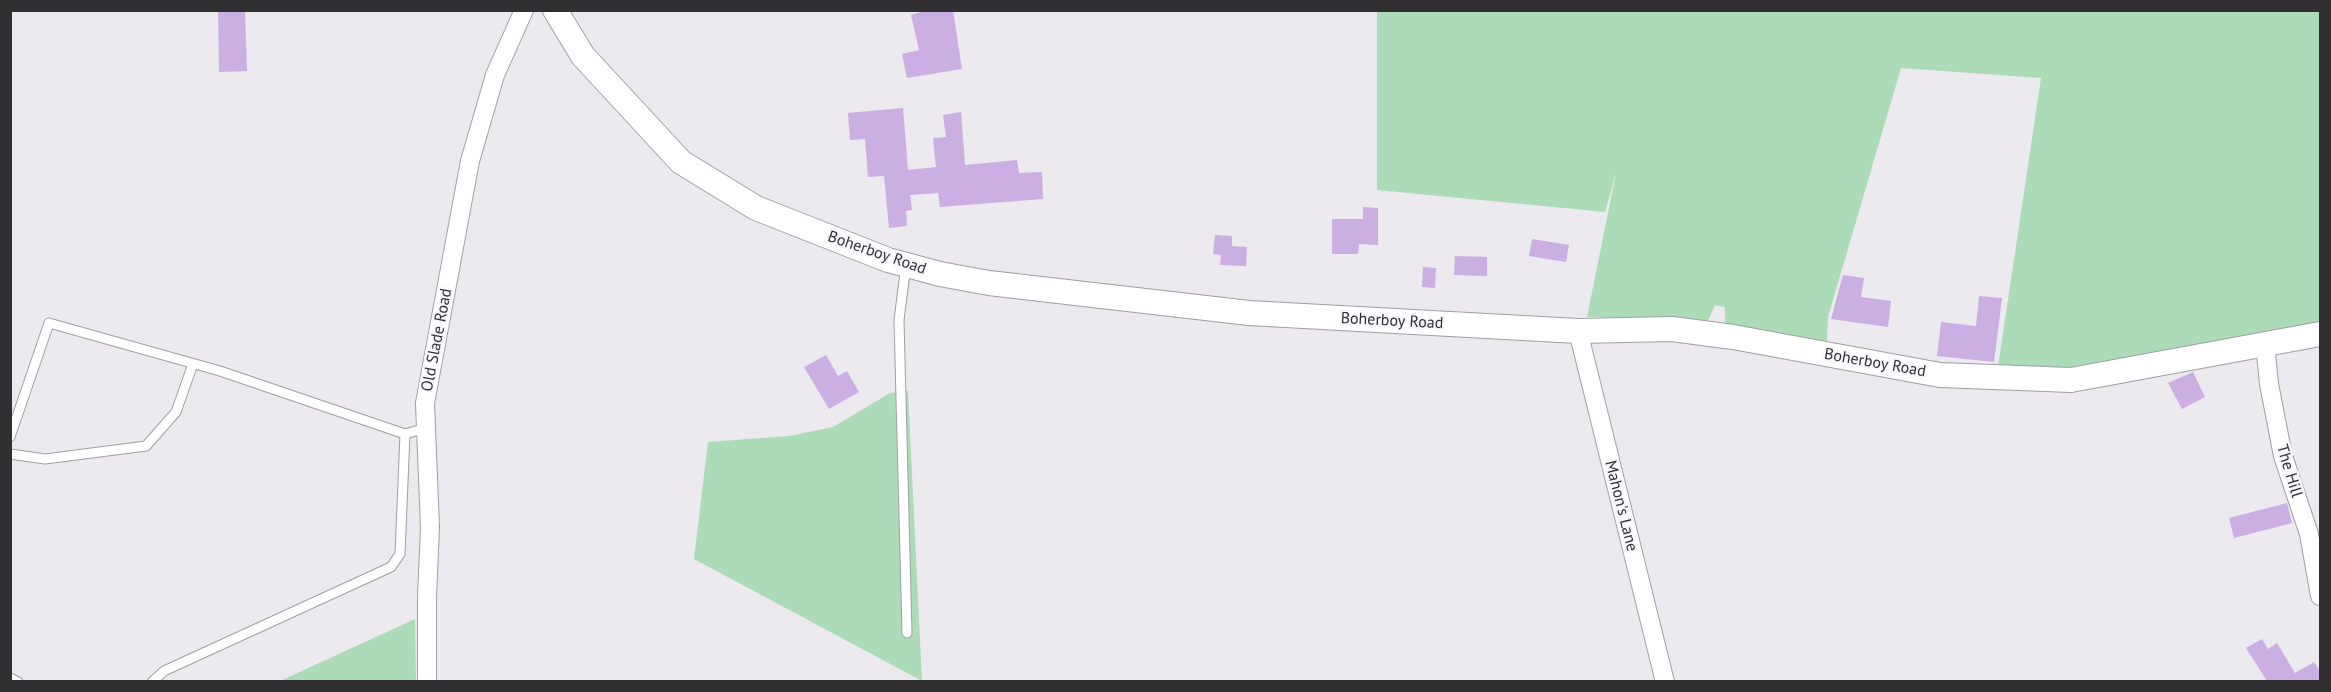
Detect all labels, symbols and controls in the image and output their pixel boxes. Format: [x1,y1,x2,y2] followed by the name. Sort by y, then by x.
[825,227,929,279] street label: Boherboy Road
[418,287,456,393] street label: Old Slade Road
[1340,309,1444,333] street label: Boherboy Road
[1823,345,1927,381] street label: Boherboy Road
[2272,442,2306,500] street label: The Hill
[1600,459,1642,553] street label: Mahon's Lane

